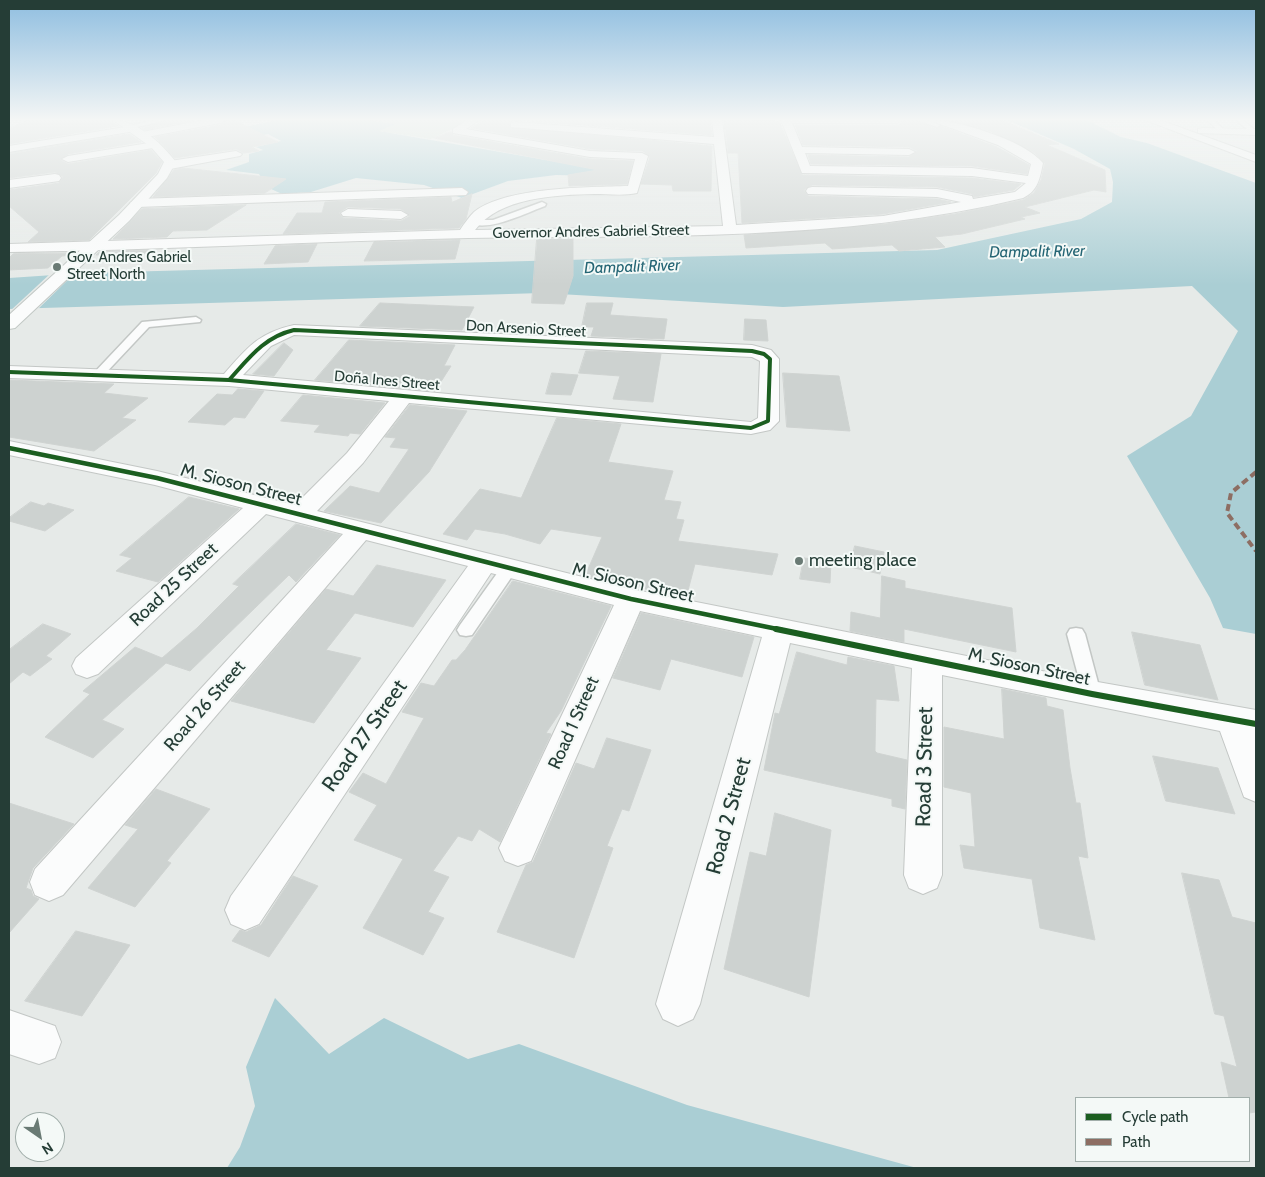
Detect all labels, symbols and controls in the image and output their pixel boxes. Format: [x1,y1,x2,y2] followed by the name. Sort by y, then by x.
[492,221,690,243] street label: Governor Andres Gabriel Street
[989,242,1085,262] water label: Dampalit River
[67,249,191,284] place label: Gov. Andres Gabriel Street North
[584,256,680,278] water label: Dampalit River
[51,261,63,273] marker: Gov. Andres Gabriel Street North
[465,317,587,341] street label: Don Arsenio Street
[333,367,441,395] street label: Doña Ines Street
[178,459,304,511] street label: M. Sioson Street
[125,539,223,631] street label: Road 25 Street
[809,550,916,572] place label: meeting place
[793,555,805,567] marker: meeting place
[570,559,696,607] street label: M. Sioson Street
[966,644,1092,690] street label: M. Sioson Street
[160,656,250,756] street label: Road 26 Street
[544,673,604,773] street label: Road 1 Street
[317,675,413,797] street label: Road 27 Street
[911,707,939,827] street label: Road 3 Street
[701,755,757,877] street label: Road 2 Street
[1075,1097,1250,1162] legend
[1122,1108,1188,1126] text: Cycle path
[15,1112,65,1162] north arrow
[1122,1133,1151,1151] text: Path
[39,1138,57,1159] text: N

